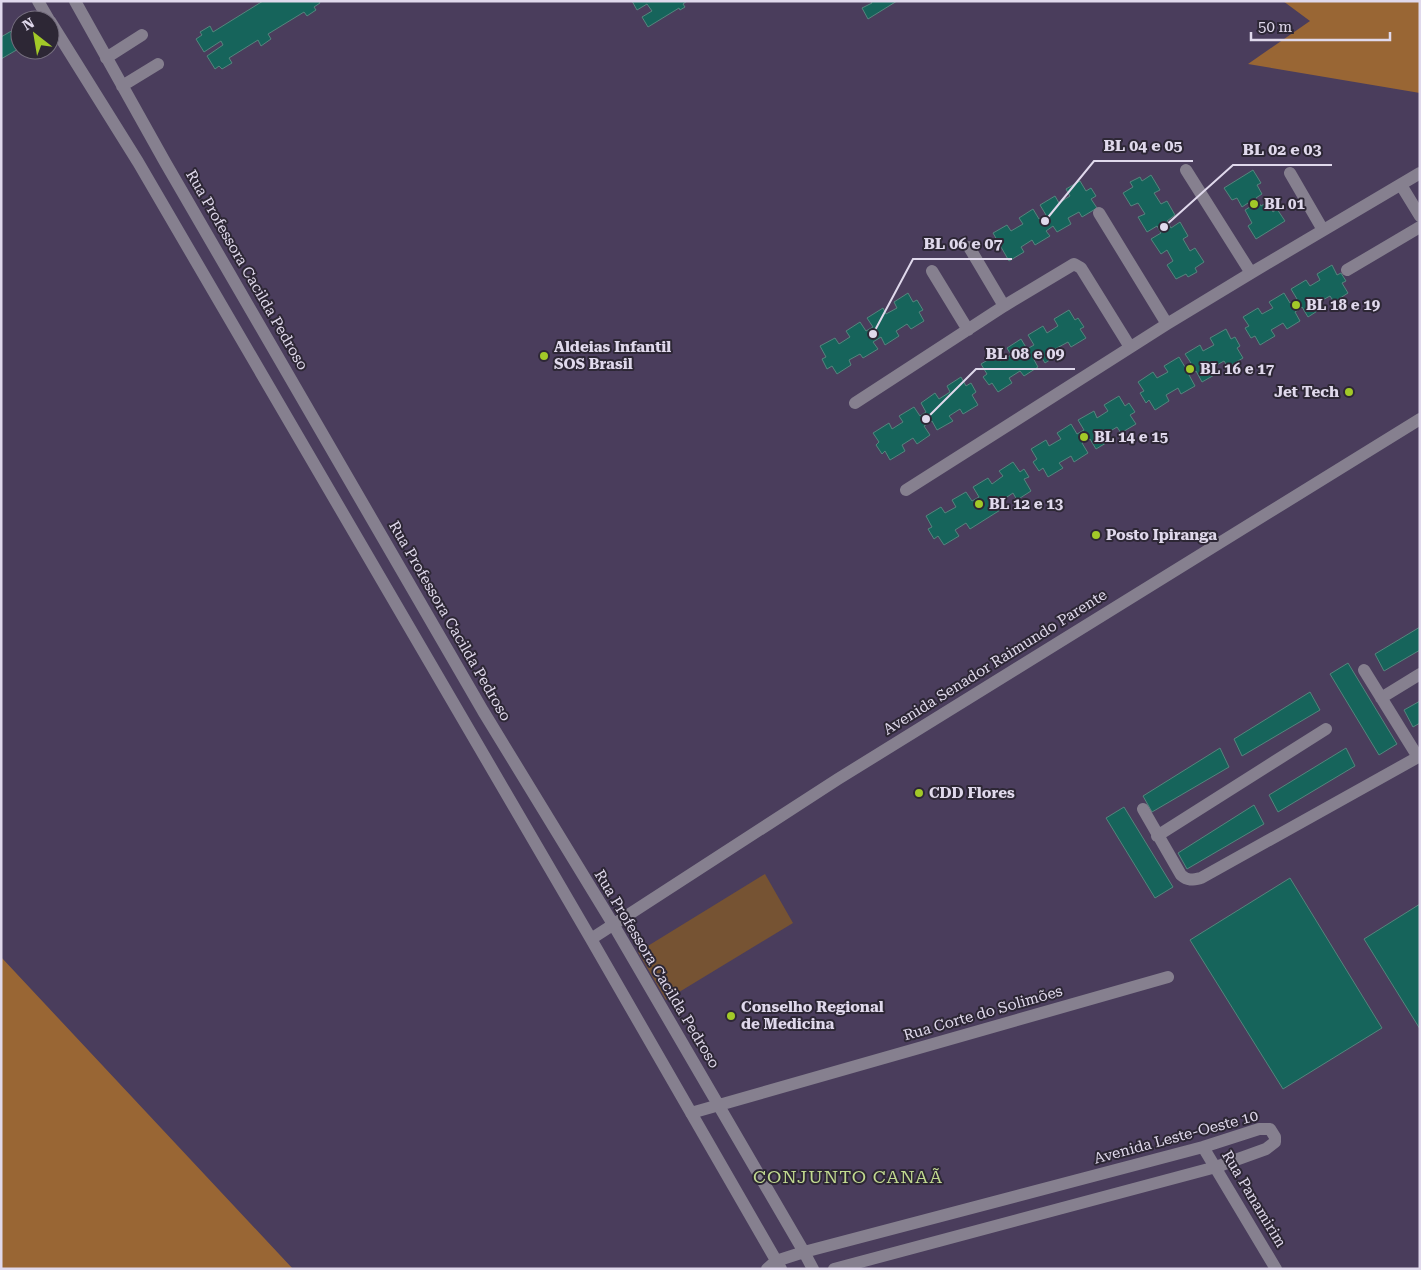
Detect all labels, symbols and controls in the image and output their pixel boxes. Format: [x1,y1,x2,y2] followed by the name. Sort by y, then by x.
[10,10,60,60] north arrow
[1251,10,1390,42] scale bar
[20,14,37,33] text: N
[1258,18,1293,36] text: 50 m
[1094,130,1193,161] callout: BL 04 e 05
[1233,134,1332,165] callout: BL 02 e 03
[1103,136,1183,155] text: BL 04 e 05
[1242,140,1322,159] text: BL 02 e 03
[182,167,312,373] street label: Rua Professora Cacilda Pedroso
[1264,195,1306,213] place label: BL 01
[1248,198,1260,210] marker: BL 01
[913,228,1012,259] callout: BL 06 e 07
[923,234,1003,253] text: BL 06 e 07
[1306,296,1381,314] place label: BL 18 e 19
[1290,299,1302,311] marker: BL 18 e 19
[554,338,671,373] place label: Aldeias Infantil SOS Brasil
[976,338,1075,369] callout: BL 08 e 09
[985,344,1065,363] text: BL 08 e 09
[538,350,550,362] marker: Aldeias Infantil SOS Brasil
[1200,360,1275,378] place label: BL 16 e 17
[1184,363,1196,375] marker: BL 16 e 17
[1274,383,1339,401] place label: Jet Tech
[1343,386,1355,398] marker: Jet Tech
[1094,428,1168,446] place label: BL 14 e 15
[1078,431,1090,443] marker: BL 14 e 15
[989,495,1064,513] place label: BL 12 e 13
[973,498,985,510] marker: BL 12 e 13
[385,518,515,724] street label: Rua Professora Cacilda Pedroso
[1106,526,1217,544] place label: Posto Ipiranga
[1090,529,1102,541] marker: Posto Ipiranga
[880,585,1110,739] street label: Avenida Senador Raimundo Parente
[929,784,1015,802] place label: CDD Flores
[913,787,925,799] marker: CDD Flores
[591,867,723,1071] street label: Rua Professora Cacilda Pedroso
[902,982,1064,1044] street label: Rua Corte do Solimões
[741,998,884,1033] place label: Conselho Regional de Medicina
[725,1010,737,1022] marker: Conselho Regional de Medicina
[1092,1106,1260,1168] street label: Avenida Leste-Oeste 10
[1218,1147,1290,1251] street label: Rua Panamirim
[753,1166,943,1187] district label: CONJUNTO CANAÃ

